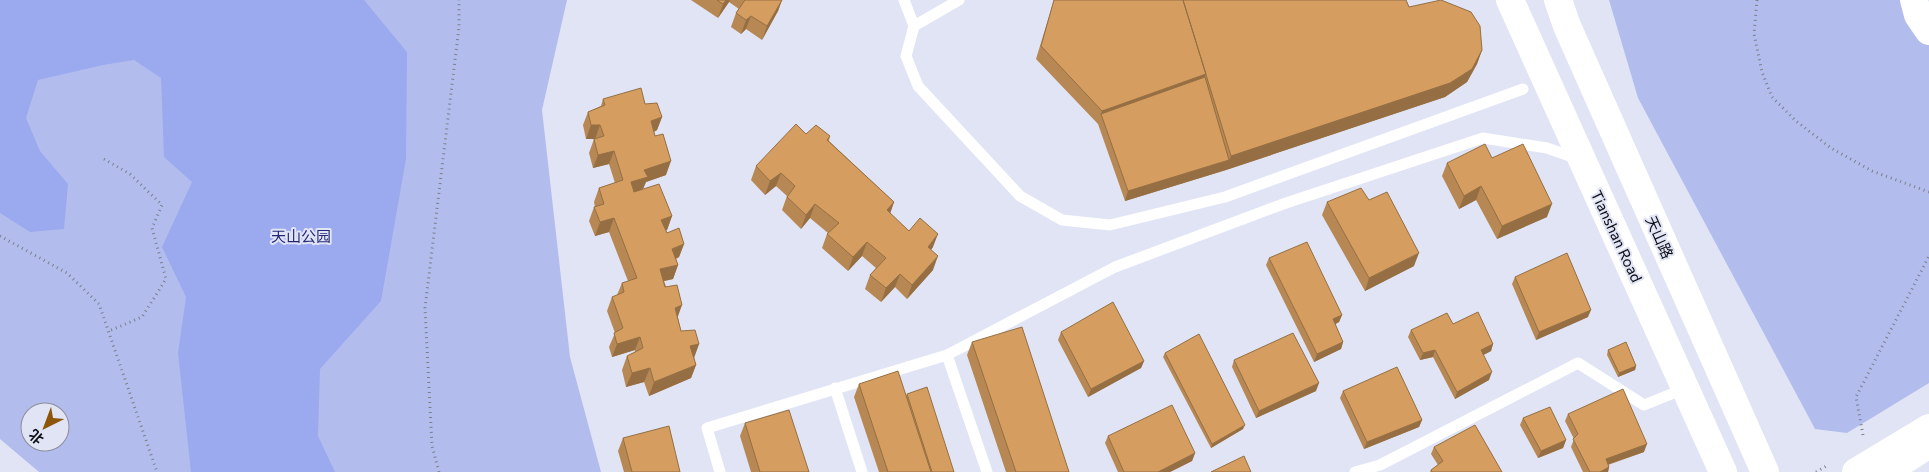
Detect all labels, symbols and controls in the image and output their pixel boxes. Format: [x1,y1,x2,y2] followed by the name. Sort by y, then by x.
[1588,187,1646,285] street label: Tianshan Road
[1643,213,1677,261] street label: 天山路
[271,227,331,245] park label: 天山公园
[20,402,70,452] north arrow
[25,426,47,448] text: 北

